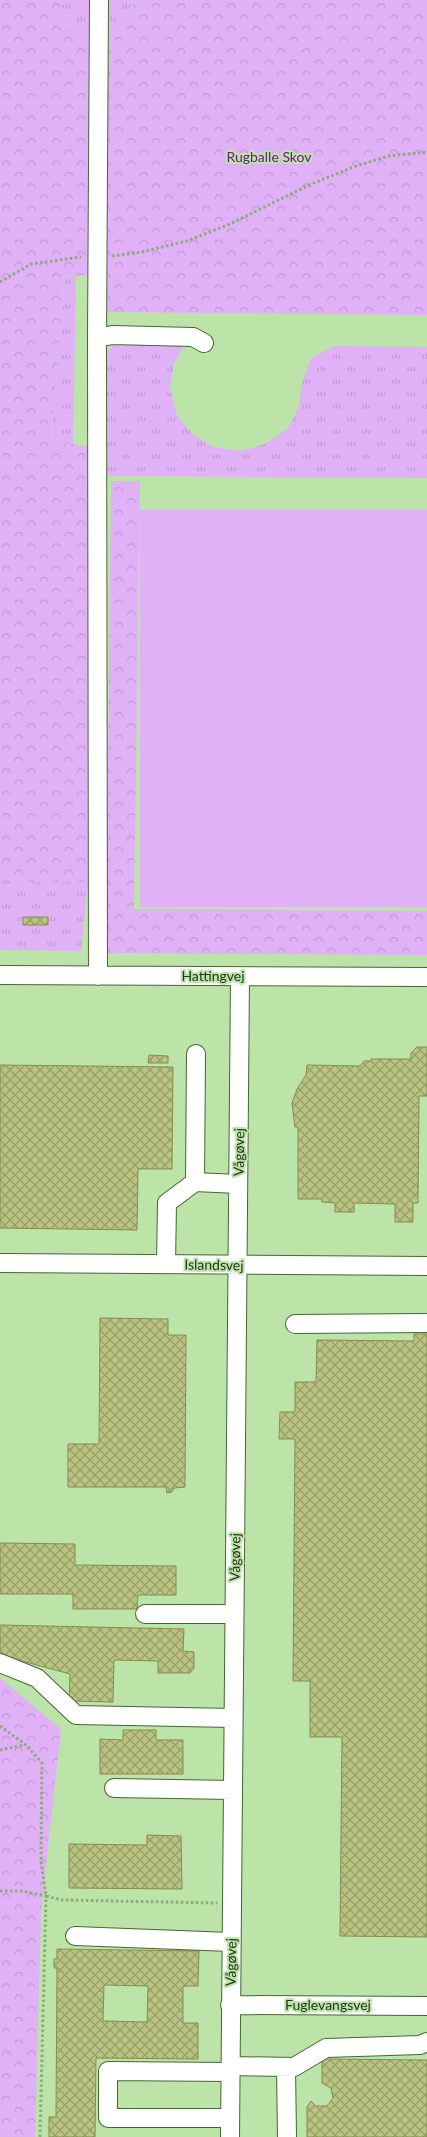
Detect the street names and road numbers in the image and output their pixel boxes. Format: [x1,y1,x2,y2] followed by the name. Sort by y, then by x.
[181,967,245,984] street label: Hattingvej
[230,1128,247,1176] street label: Vågøvej
[184,1255,244,1274] street label: Islandsvej
[226,1533,243,1581] street label: Vågøvej
[222,1938,239,1986] street label: Vågøvej
[285,1996,371,2013] street label: Fuglevangsvej

